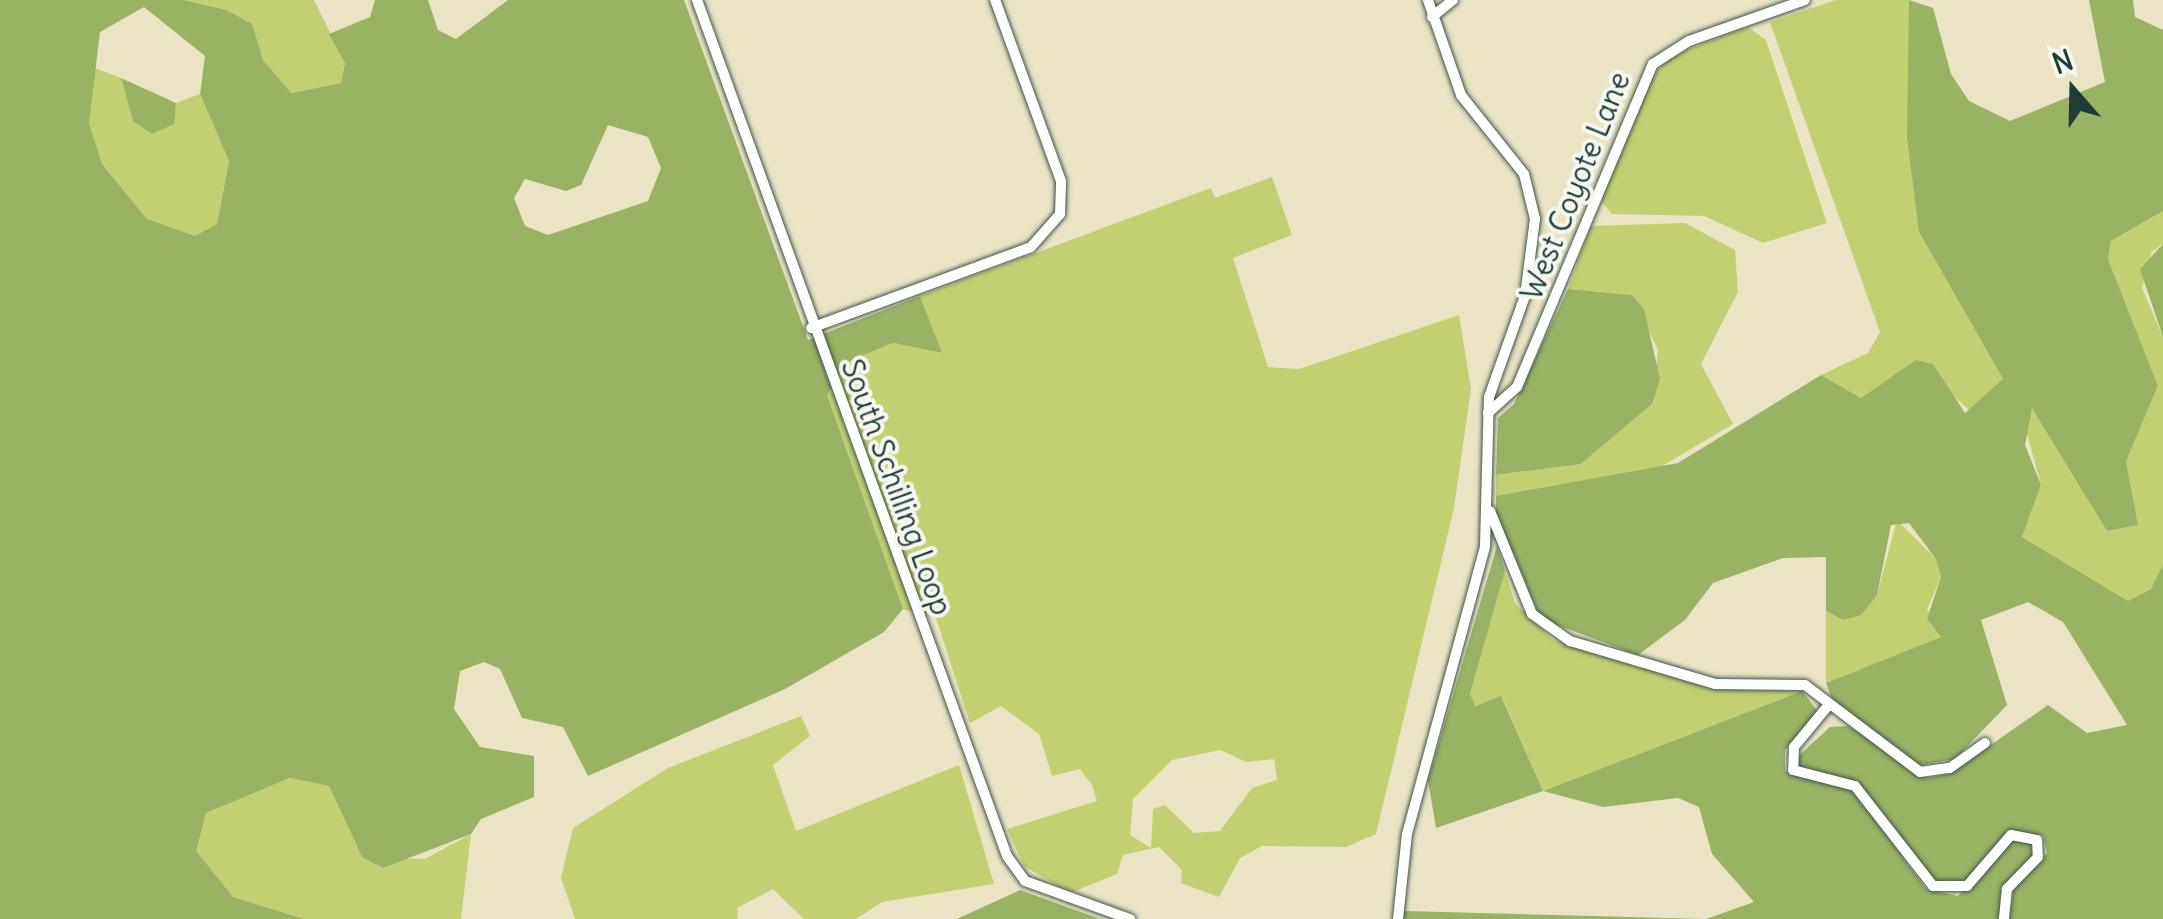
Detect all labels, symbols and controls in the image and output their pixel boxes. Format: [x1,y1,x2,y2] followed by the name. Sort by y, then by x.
[2023,40,2123,140] north arrow
[2047,42,2078,82] text: N
[1513,67,1637,305] street label: West Coyote Lane
[834,354,960,620] street label: South Schilling Loop

